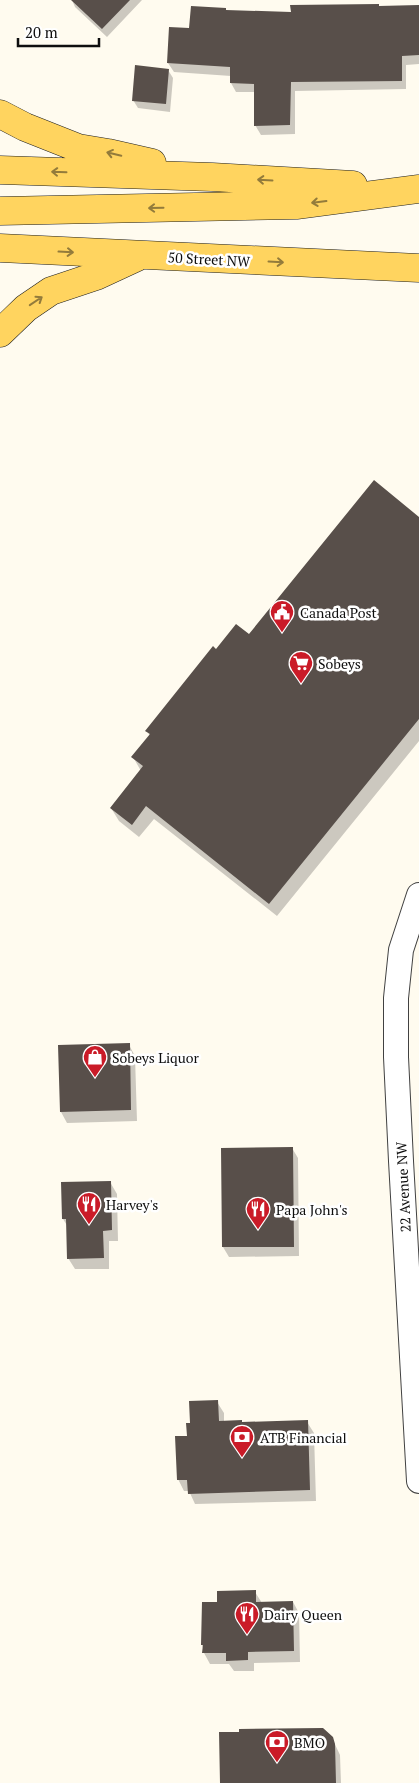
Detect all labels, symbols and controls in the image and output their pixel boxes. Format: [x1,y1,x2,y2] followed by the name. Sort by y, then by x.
[18,15,99,47] scale bar
[25,22,58,42] text: 20 m
[106,149,122,158] one-way arrow
[51,167,67,176] one-way arrow
[258,176,274,185] one-way arrow
[311,198,327,208] one-way arrow
[149,203,165,213] one-way arrow
[58,247,74,256] one-way arrow
[167,247,252,271] street label: 50 Street NW
[268,257,284,266] one-way arrow
[29,296,43,306] one-way arrow
[269,599,295,633] public building icon: Canada Post
[300,603,377,622] place label: Canada Post
[288,650,314,684] supermarket icon: Sobeys
[318,654,361,673] place label: Sobeys
[82,1044,108,1078] shop icon: Sobeys Liquor
[112,1048,200,1067] place label: Sobeys Liquor
[391,1140,415,1233] street label: 22 Avenue NW
[76,1191,102,1225] restaurant icon: Harvey's
[106,1195,158,1214] place label: Harvey's
[245,1196,271,1230] restaurant icon: Papa John's
[276,1200,348,1219] place label: Papa John's
[229,1424,255,1458] bank icon: ATB Financial
[260,1428,347,1447] place label: ATB Financial
[234,1601,260,1635] restaurant icon: Dairy Queen
[264,1605,343,1624] place label: Dairy Queen
[264,1729,290,1763] bank icon: BMO
[294,1733,325,1752] place label: BMO

